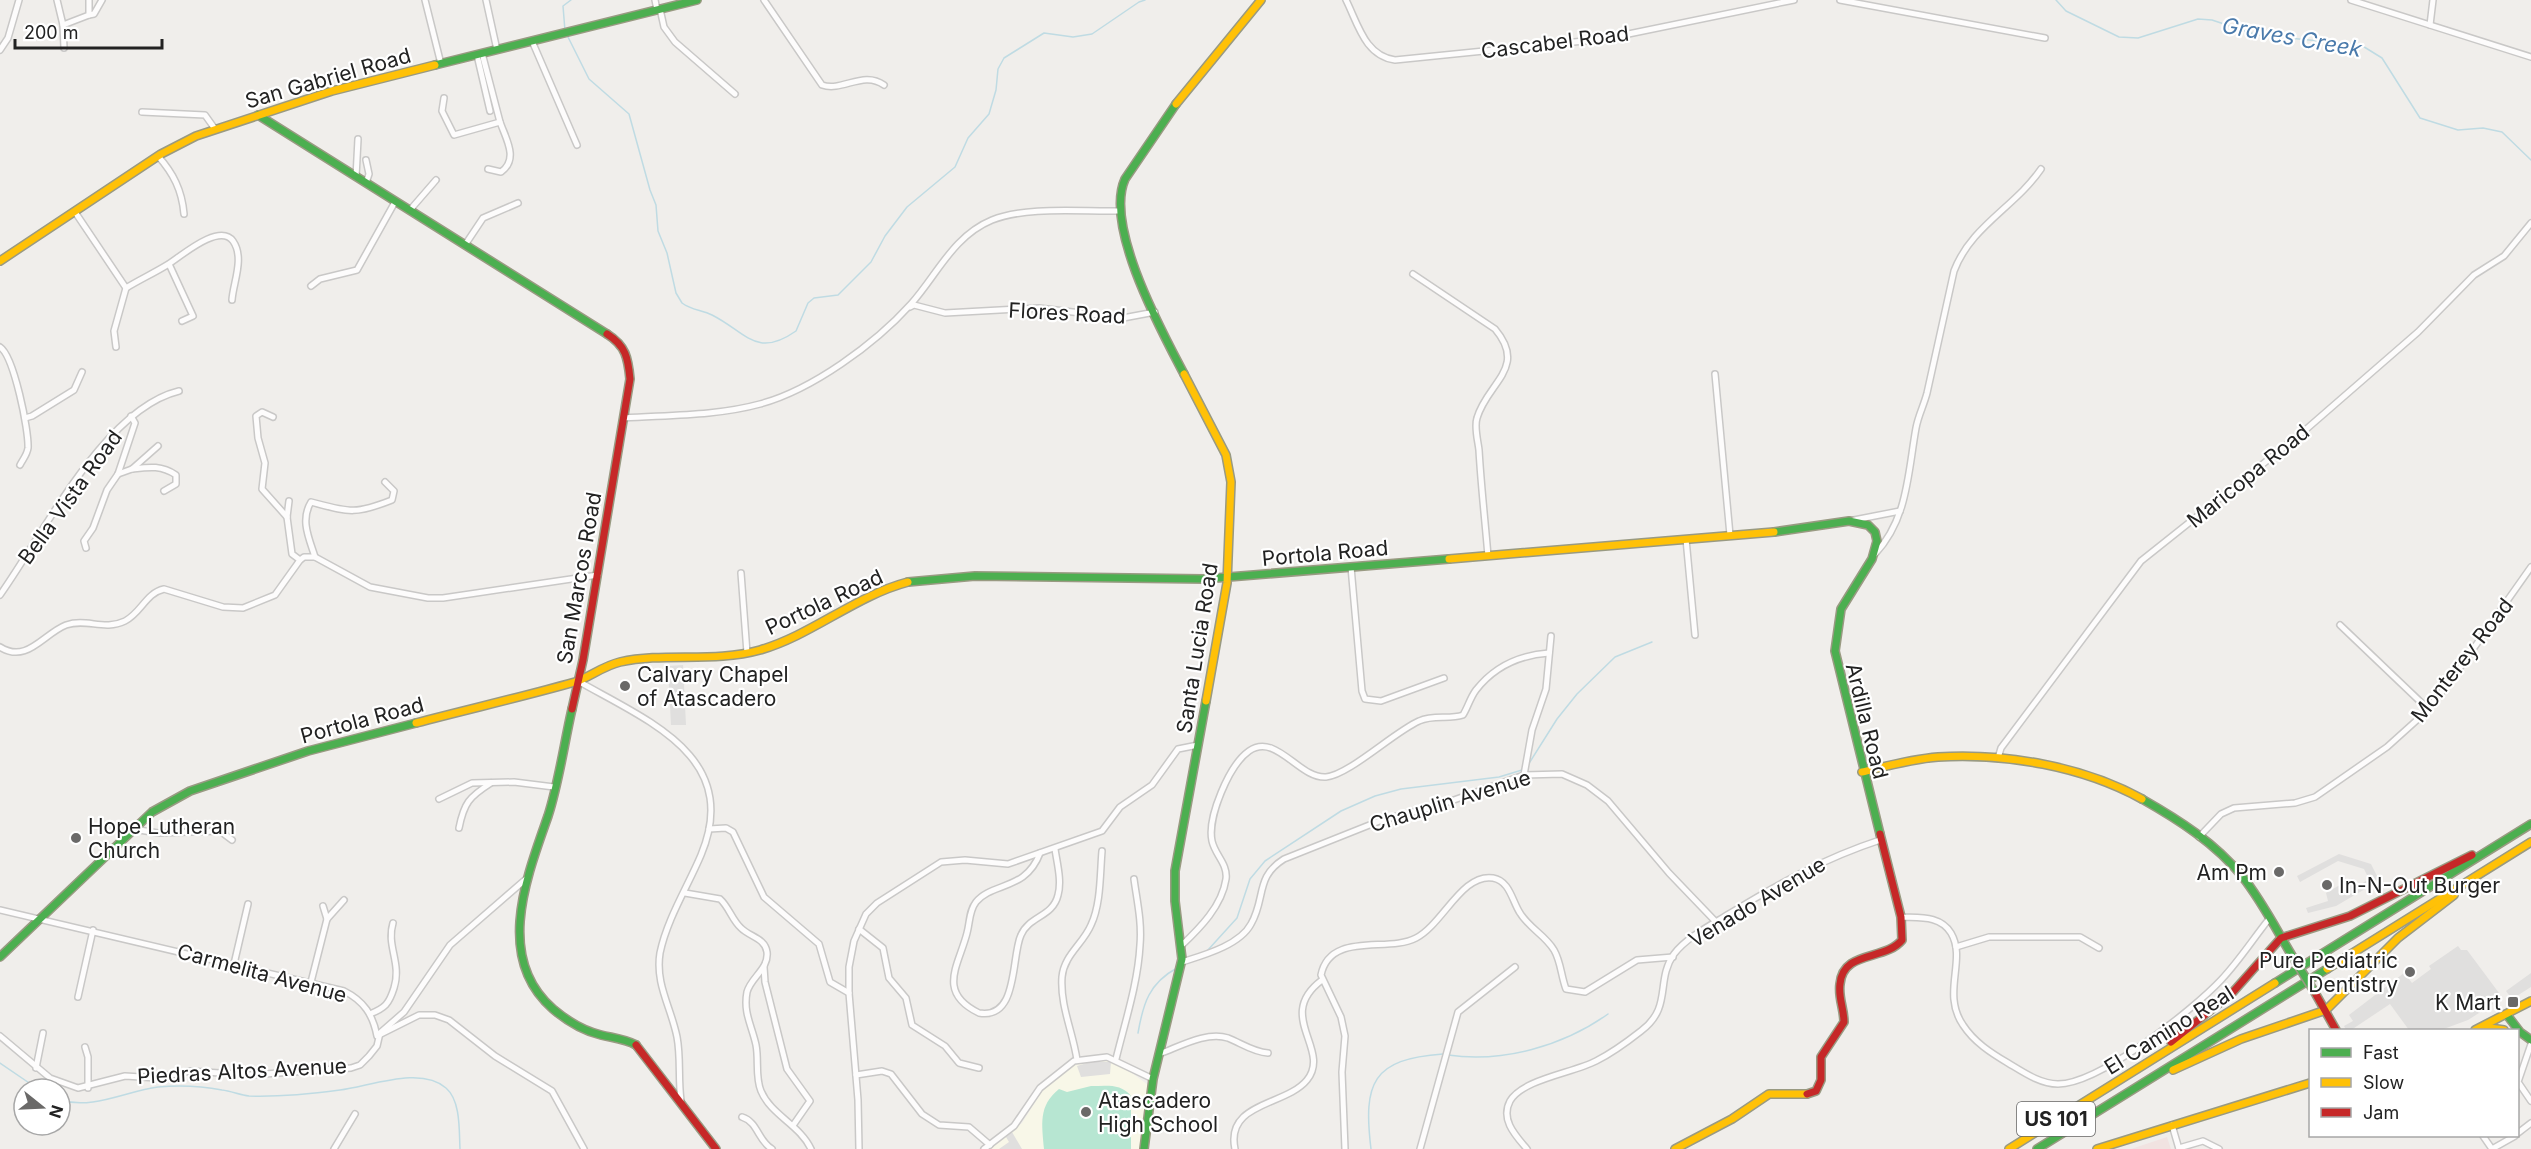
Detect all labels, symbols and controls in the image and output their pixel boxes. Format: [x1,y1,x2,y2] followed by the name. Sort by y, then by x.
[15,12,162,50] scale bar
[2220,12,2365,62] water label: Graves Creek
[1480,21,1630,63] street label: Cascabel Road
[24,22,79,43] text: 200 m
[242,42,414,114] street label: San Gabriel Road
[1008,297,1126,329] street label: Flores Road
[2182,419,2314,533] street label: Maricopa Road
[13,425,127,569] street label: Bella Vista Road
[552,490,606,666] street label: San Marcos Road
[1261,535,1389,571] street label: Portola Road
[1171,561,1223,735] street label: Santa Lucia Road
[761,564,887,640] street label: Portola Road
[2406,593,2518,727] street label: Monterey Road
[1841,660,1893,782] street label: Ardilla Road
[637,662,789,711] place label: Calvary Chapel of Atascadero
[618,679,632,693] marker: Calvary Chapel of Atascadero
[298,692,426,748] street label: Portola Road
[1366,765,1534,837] street label: Chauplin Avenue
[88,814,235,863] place label: Hope Lutheran Church
[69,831,83,845] marker: Hope Lutheran Church
[1684,851,1830,953] street label: Venado Avenue
[2196,860,2267,885] place label: Am Pm
[2272,865,2286,879] marker: Am Pm
[2339,873,2500,898] place label: In-N-Out Burger
[2320,878,2334,892] marker: In-N-Out Burger
[174,938,350,1008] street label: Carmelita Avenue
[2259,948,2398,997] place label: Pure Pediatric Dentistry
[2403,965,2417,979] marker: Pure Pediatric Dentistry
[2100,980,2238,1080] street label: El Camino Real
[2435,990,2501,1015] place label: K Mart
[2506,995,2520,1009] marker: K Mart
[2309,1029,2519,1137] legend
[2363,1042,2399,1063] text: Fast
[136,1053,348,1089] street label: Piedras Altos Avenue
[2363,1072,2404,1093] text: Slow
[12,1077,72,1137] north arrow
[1098,1088,1218,1137] place label: Atascadero High School
[2017,1102,2095,1136] road number: US 101
[2363,1102,2399,1123] text: Jam
[45,1103,68,1121] text: N
[1079,1105,1093,1119] marker: Atascadero High School

